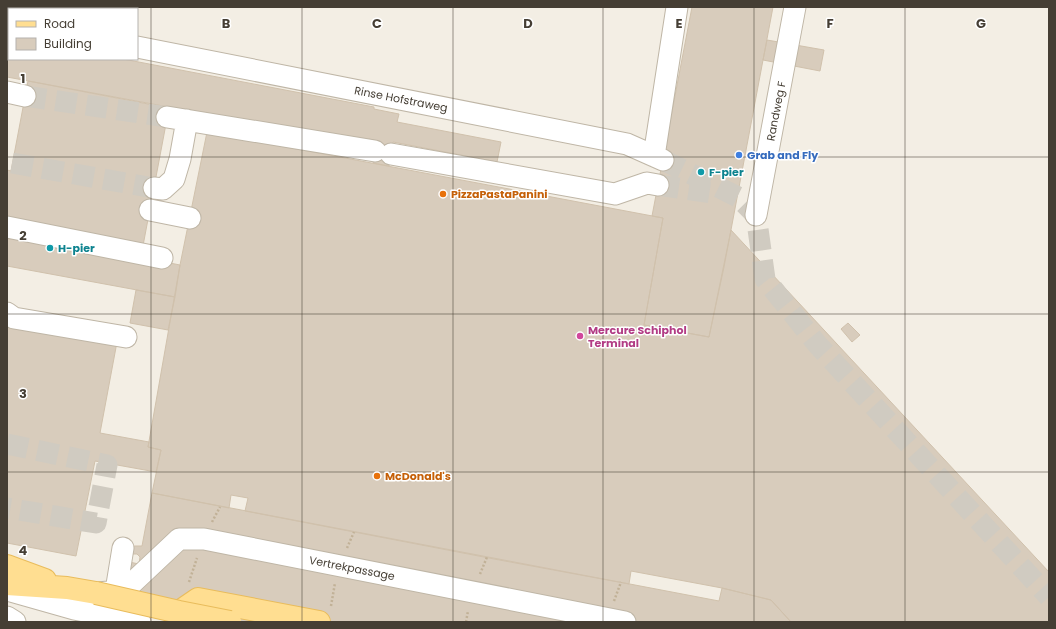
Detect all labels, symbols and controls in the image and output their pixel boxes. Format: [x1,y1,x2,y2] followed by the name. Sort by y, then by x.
[8,8,138,60] legend
[222,14,231,33] text: B
[372,14,382,33] text: C
[523,14,533,33] text: D
[675,14,683,33] text: E
[826,14,834,33] text: F
[976,14,986,33] text: G
[44,15,75,32] text: Road
[44,35,92,52] text: Building
[21,69,25,88] text: 1
[762,79,790,142] street label: Randweg F
[353,82,449,116] street label: Rinse Hofstraweg
[747,147,818,163] place label: Grab and Fly
[734,150,744,160] marker: Grab and Fly
[709,164,744,180] place label: F-pier
[696,167,706,177] marker: F-pier
[451,186,548,202] place label: PizzaPastaPanini
[438,189,448,199] marker: PizzaPastaPanini
[19,226,27,245] text: 2
[58,240,95,256] place label: H-pier
[45,243,55,253] marker: H-pier
[588,322,687,351] place label: Mercure Schiphol Terminal
[575,331,585,341] marker: Mercure Schiphol Terminal
[19,384,27,403] text: 3
[385,468,451,484] place label: McDonald's
[372,471,382,481] marker: McDonald's
[19,541,28,560] text: 4
[308,552,396,584] street label: Vertrekpassage

